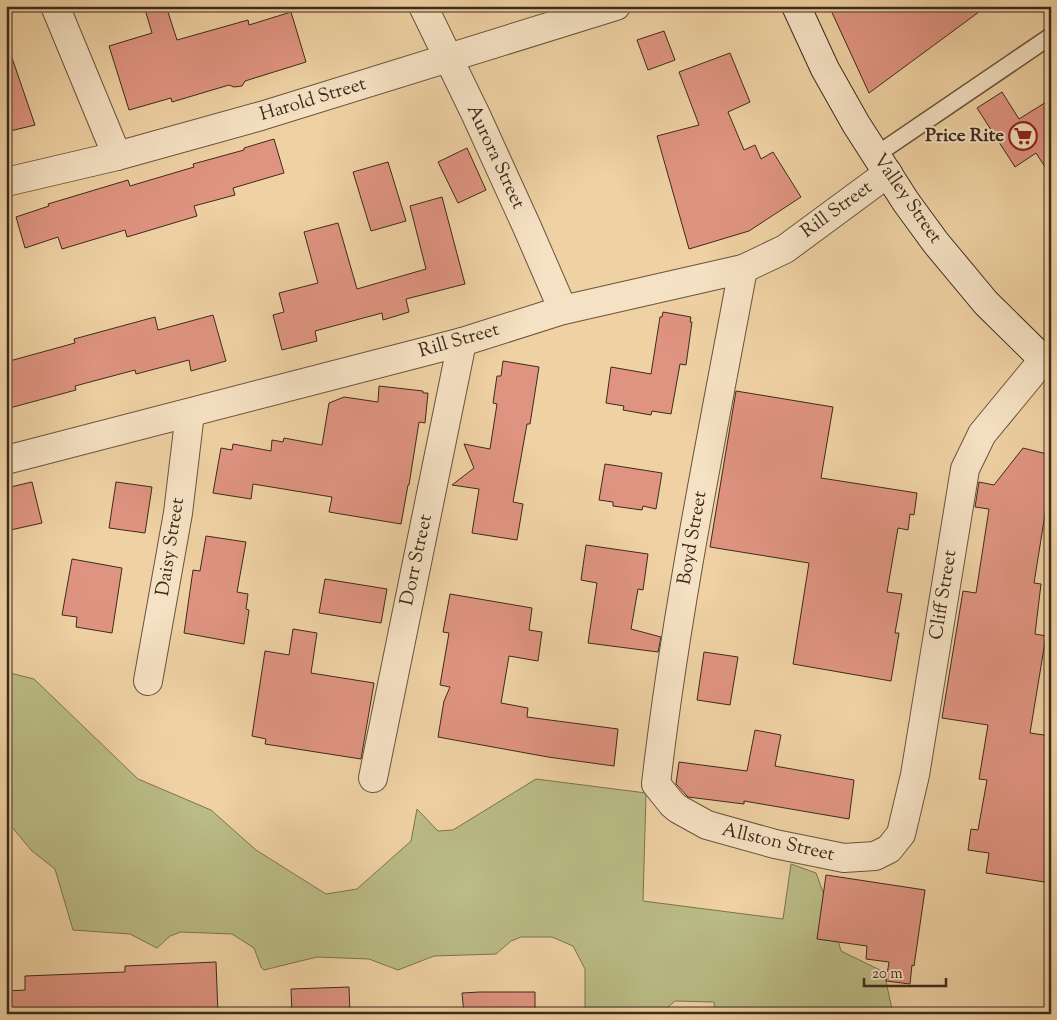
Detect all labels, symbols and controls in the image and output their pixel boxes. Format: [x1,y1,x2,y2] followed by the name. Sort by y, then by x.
[257,71,370,129] street label: Harold Street
[459,100,531,214] street label: Aurora Street
[1008,121,1038,151] supermarket icon: Price Rite
[925,123,1004,150] place label: Price Rite
[866,148,948,250] street label: Valley Street
[796,174,879,245] street label: Rill Street
[416,316,503,365] street label: Rill Street
[671,489,715,587] street label: Boyd Street
[150,495,192,598] street label: Daisy Street
[394,511,440,608] street label: Dorr Street
[924,548,965,642] street label: Cliff Street
[719,817,837,869] street label: Allston Street
[864,955,947,987] scale bar
[872,964,903,985] text: 20 m

